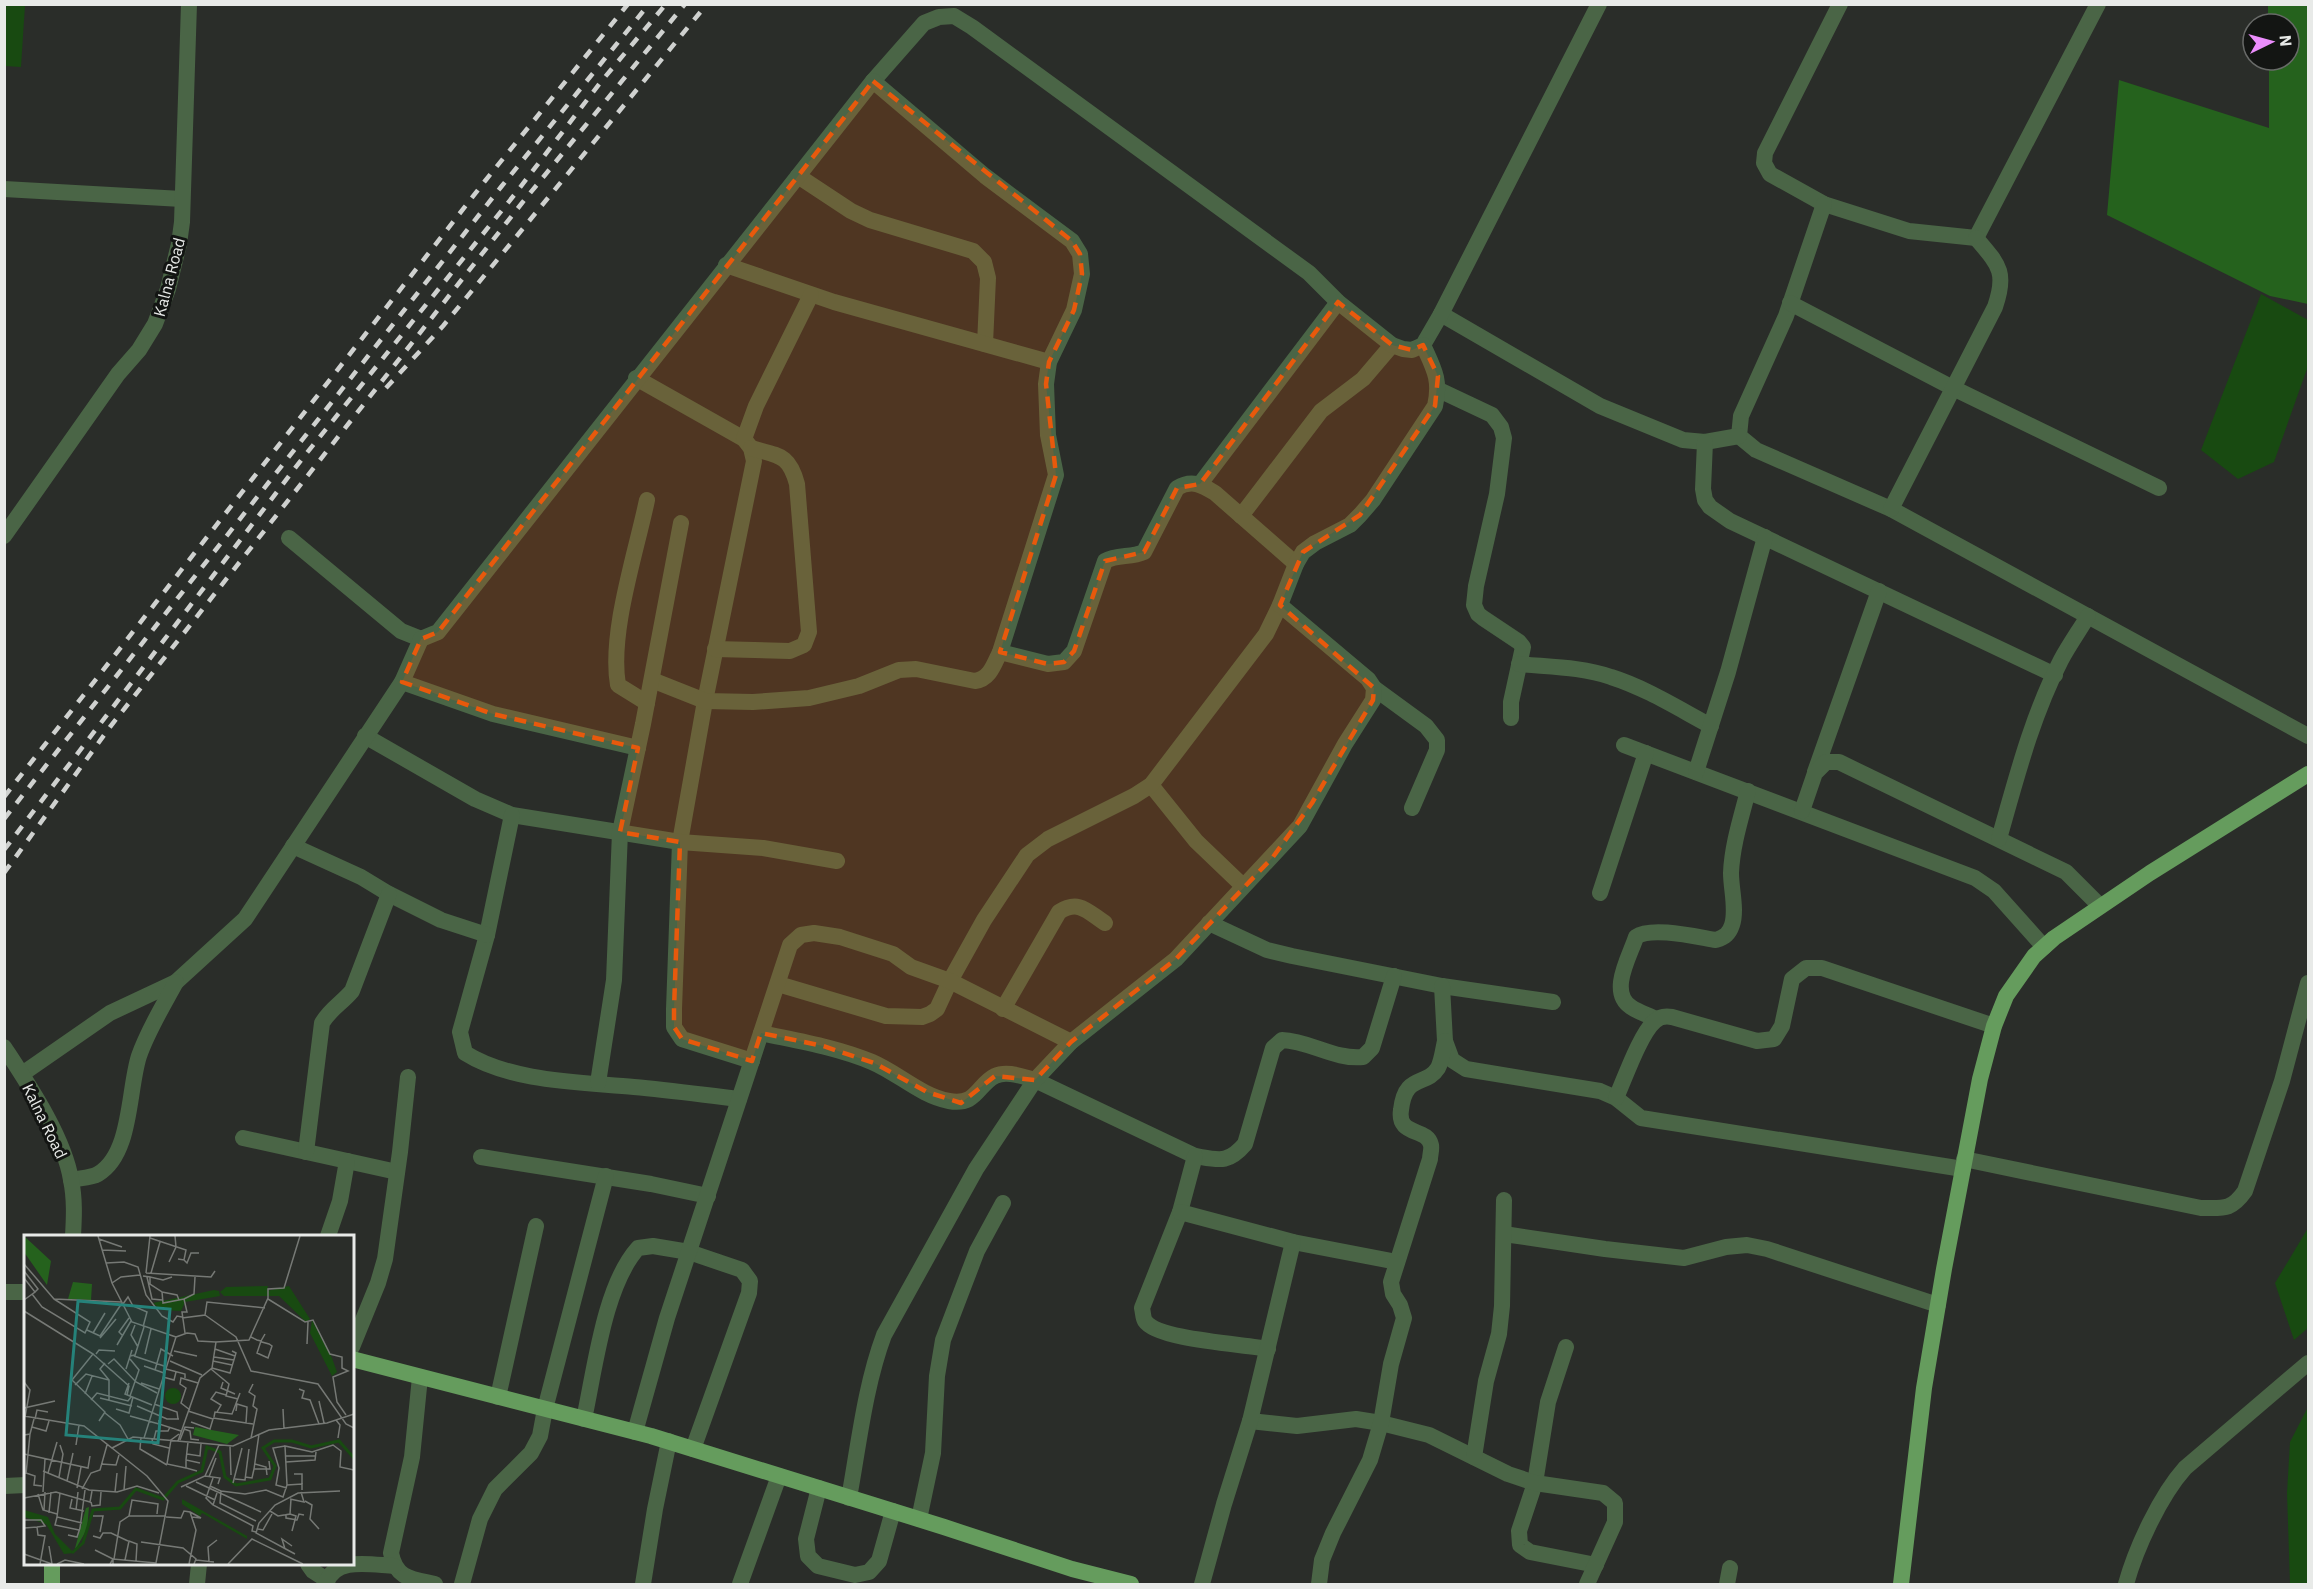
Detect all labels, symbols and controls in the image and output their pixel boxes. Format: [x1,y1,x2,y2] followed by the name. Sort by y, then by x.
[2241,12,2301,72] north arrow
[2275,34,2296,47] text: N
[149,235,189,319] street label: Kalna Road
[18,1080,72,1162] street label: Kalna Road
[24,1235,354,1565] inset map

